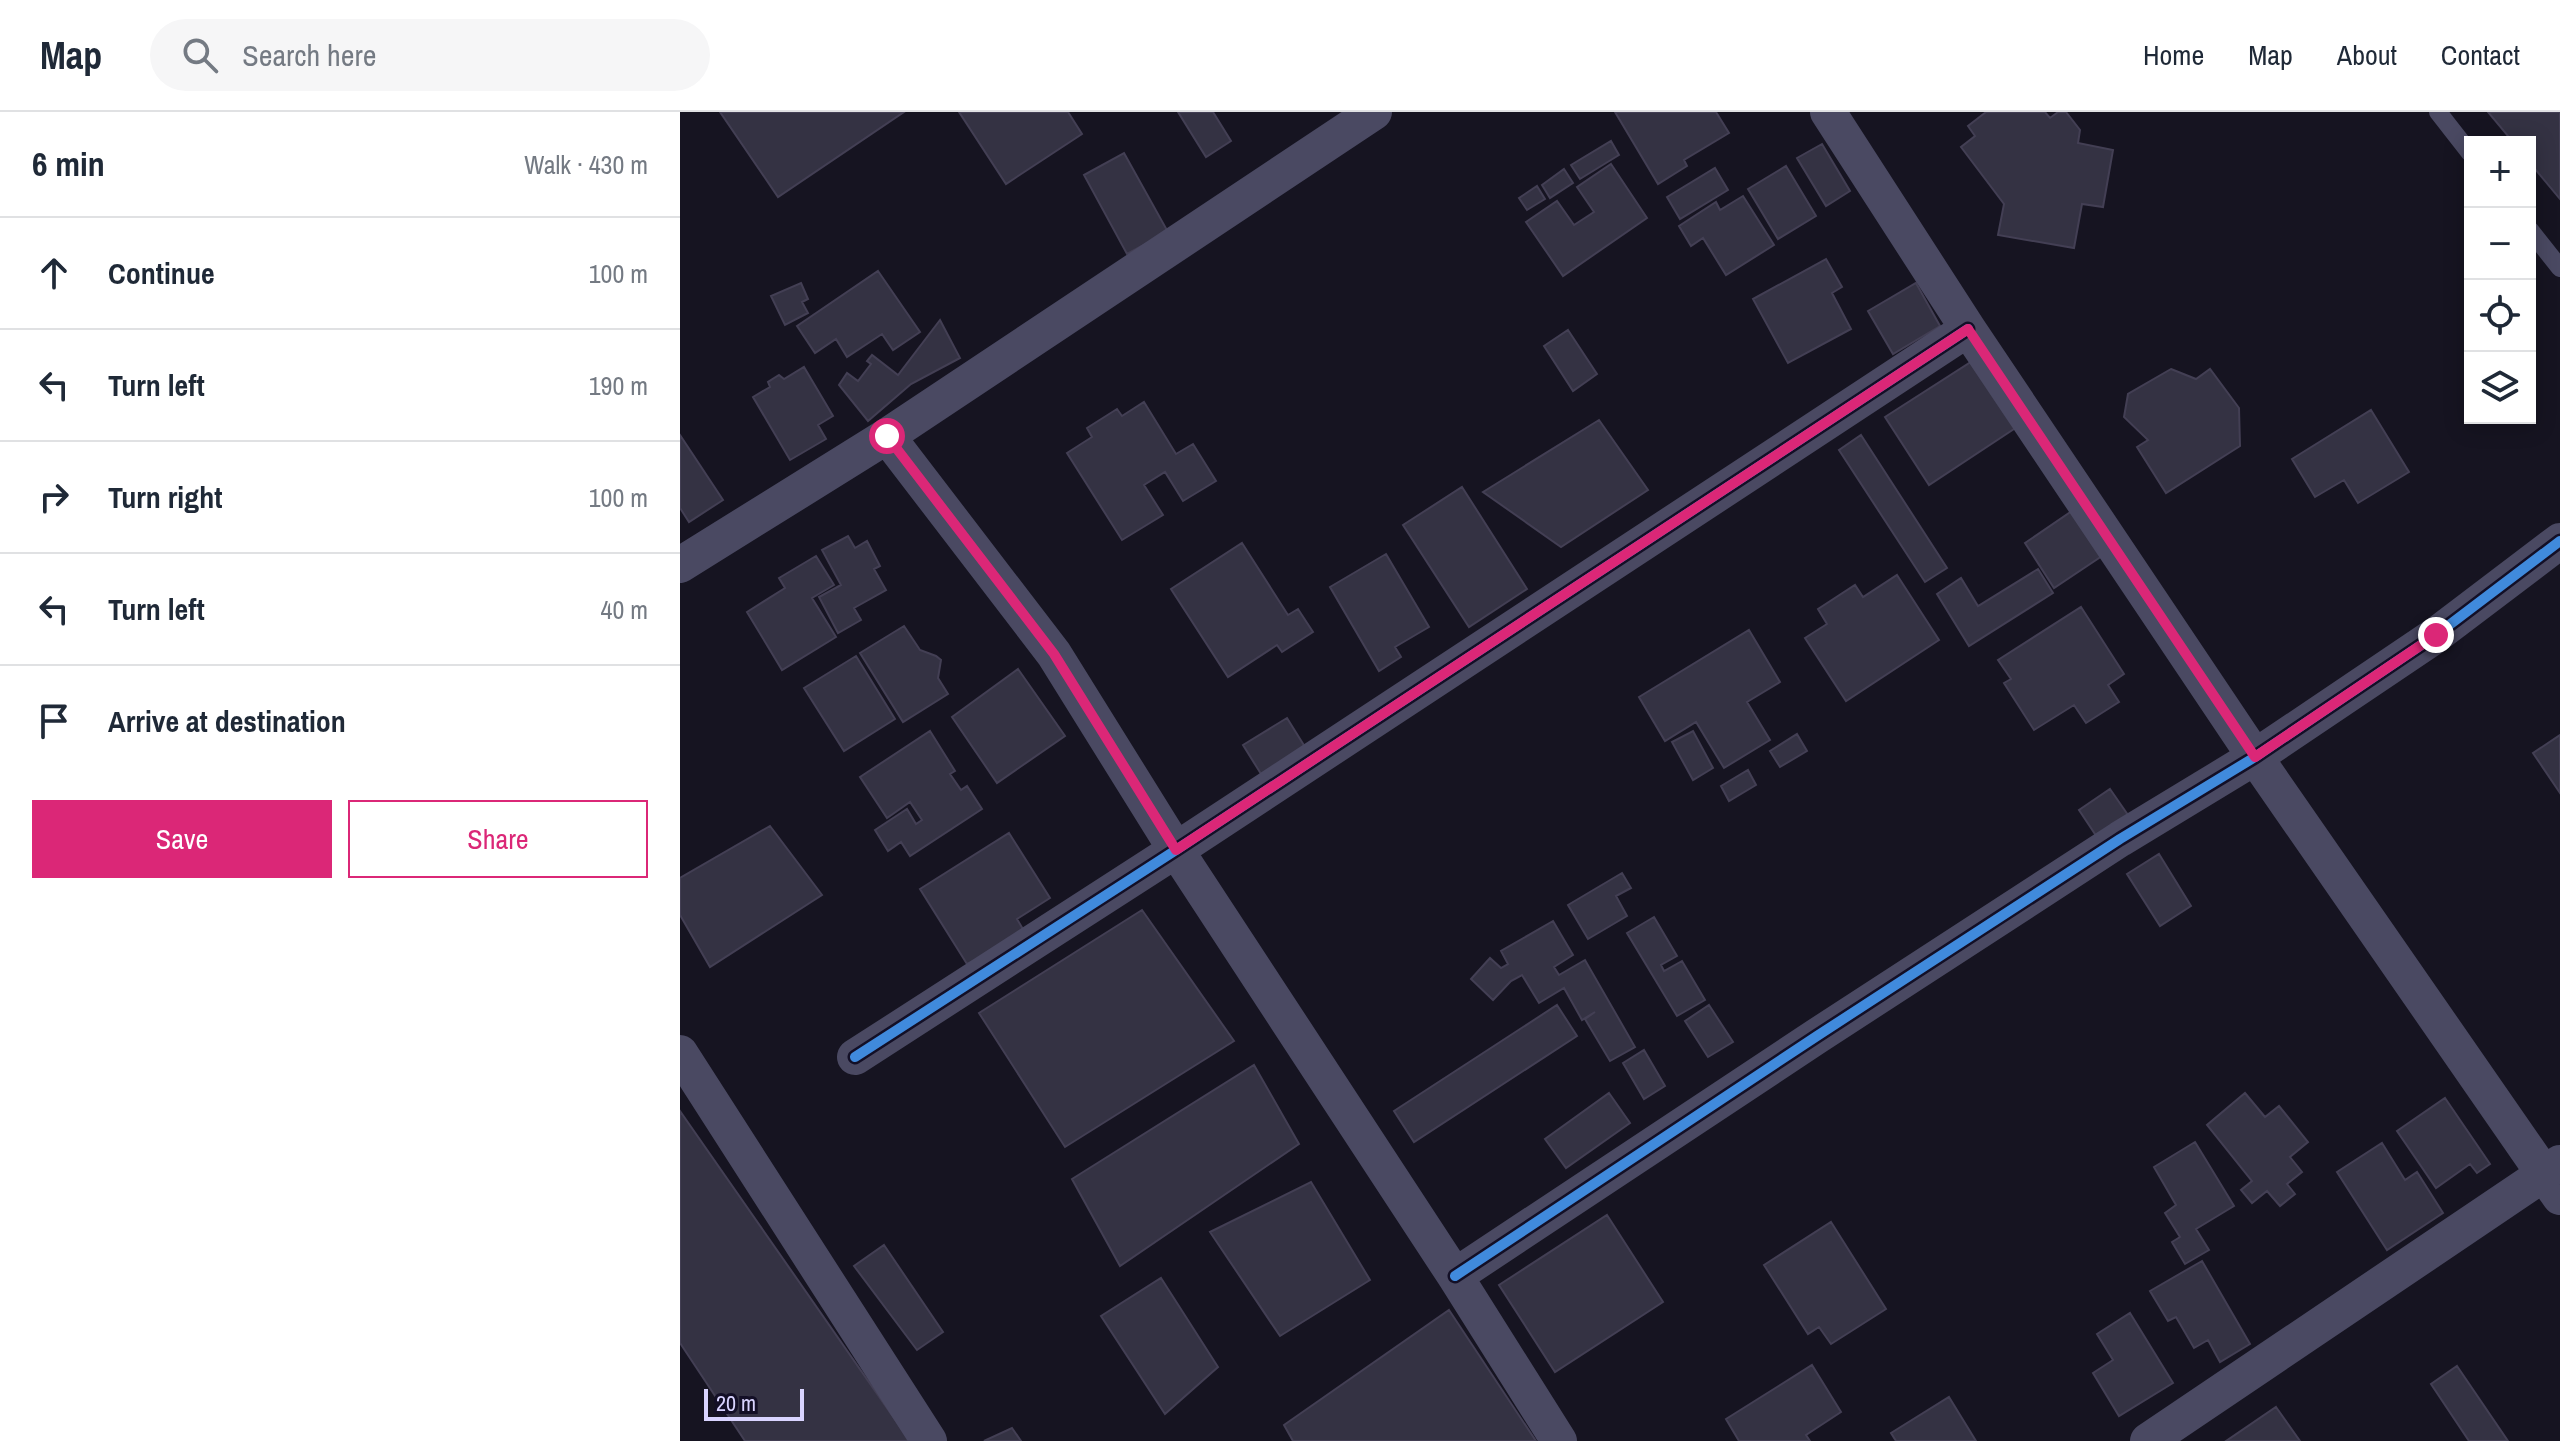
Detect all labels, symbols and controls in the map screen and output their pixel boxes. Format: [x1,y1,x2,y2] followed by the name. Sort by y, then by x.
[150,19,710,91] search box
[40,30,102,81] text: Map
[178,33,222,77] icon: search
[242,35,376,75] text: Search here
[2143,36,2204,74] text: Home
[2248,36,2293,74] text: Map
[2337,36,2397,74] text: About
[2441,36,2520,74] text: Contact
[2464,136,2536,424] map controls
[2464,136,2536,208] button: +
[32,141,105,187] text: 6 min
[524,147,648,182] text: Walk · 430 m
[2464,208,2536,280] button: −
[32,251,76,295] icon: ahead
[108,253,215,293] text: Continue
[589,256,648,291] text: 100 m
[2464,280,2536,352] button: locate
[2464,352,2536,424] button: layers
[32,363,76,407] icon: left
[108,365,205,405] text: Turn left
[589,368,648,403] text: 190 m
[869,418,905,454] route start
[32,475,76,519] icon: right
[108,477,222,517] text: Turn right
[589,480,648,515] text: 100 m
[32,587,76,631] icon: left
[108,589,205,629] text: Turn left
[601,592,648,627] text: 40 m
[2418,617,2454,653] route end
[32,699,76,743] icon: arrive
[108,701,346,741] text: Arrive at destination
[32,800,332,878] button: Save
[348,800,648,878] button: Share
[704,1385,804,1421] scale bar
[716,1388,756,1418] text: 20 m

